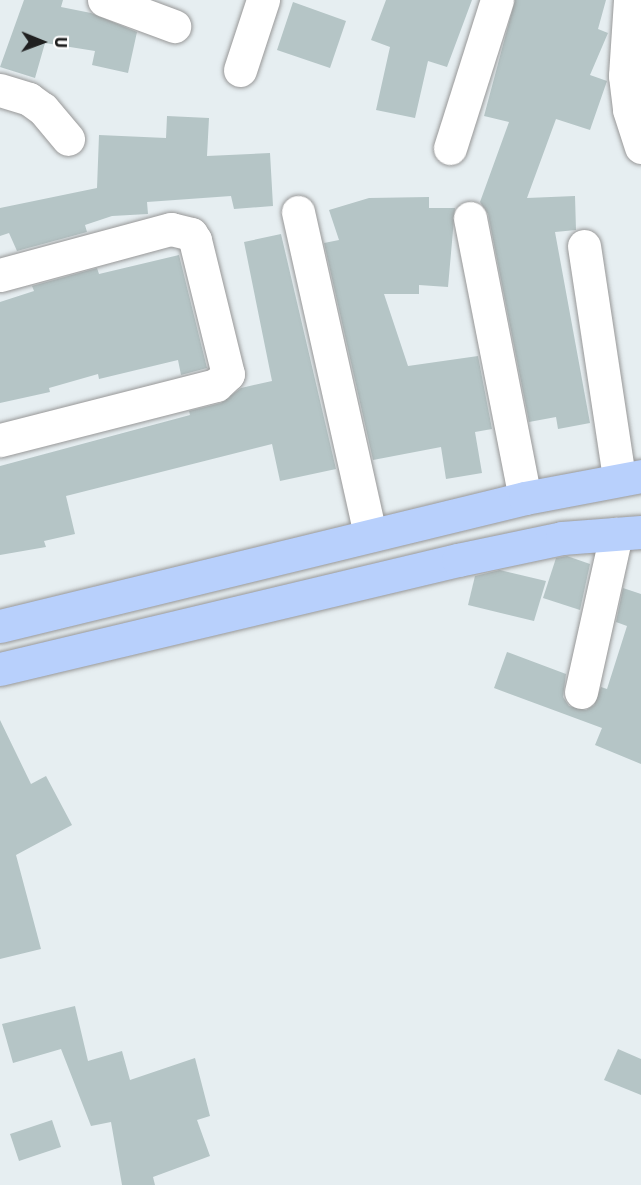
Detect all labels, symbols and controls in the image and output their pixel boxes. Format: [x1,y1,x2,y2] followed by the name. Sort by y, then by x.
[12,12,72,72] north arrow
[49,37,72,48] text: U

